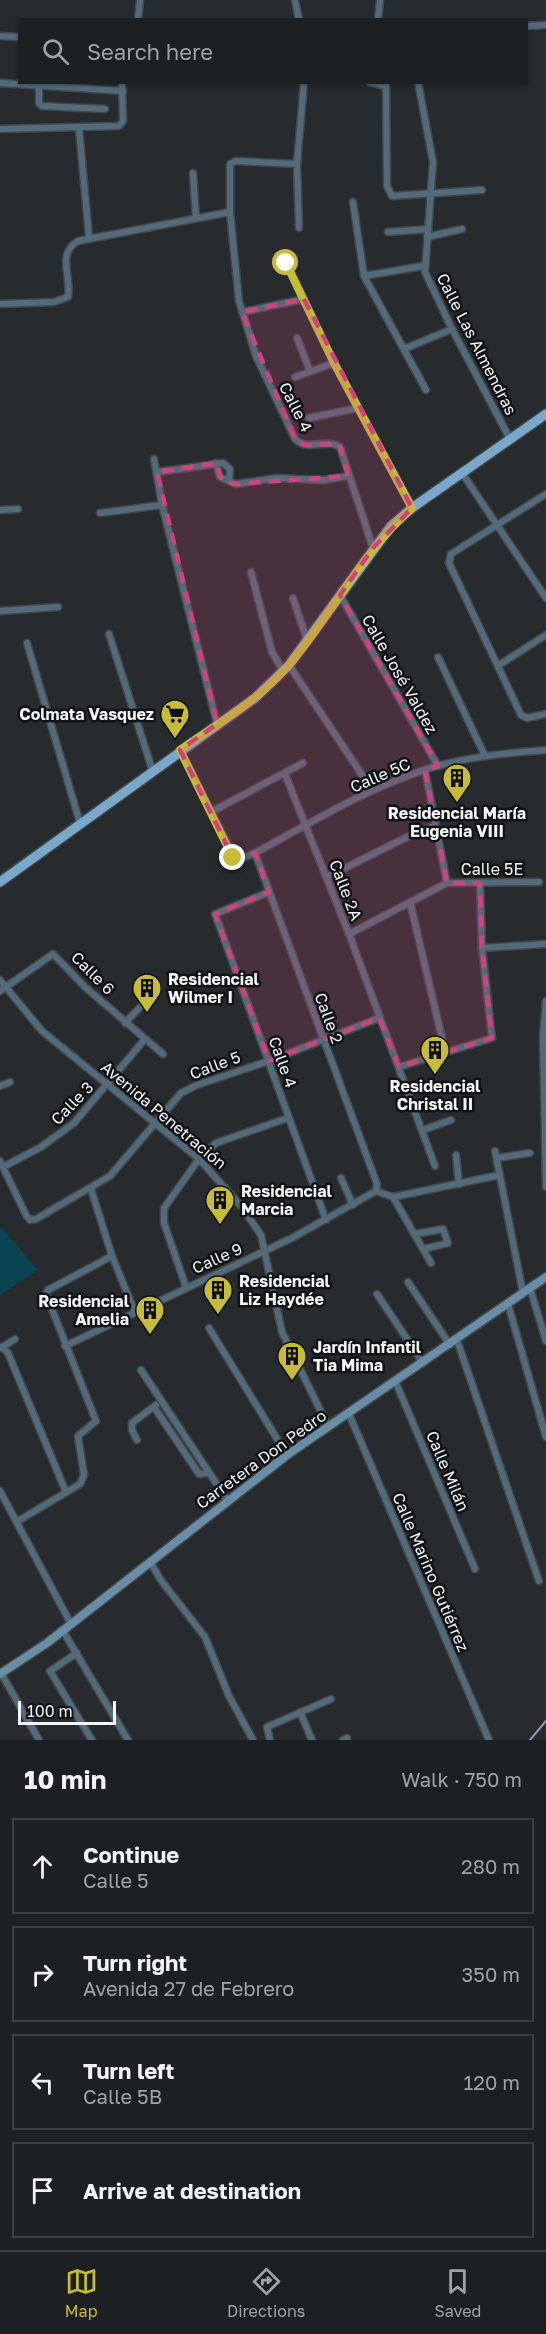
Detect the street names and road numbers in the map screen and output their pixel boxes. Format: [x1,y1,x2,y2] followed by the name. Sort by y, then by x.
[433,270,521,418] street label: Calle Las Almendras
[275,379,317,435] street label: Calle 4
[358,611,442,737] street label: Calle José Valdez
[347,753,413,797] street label: Calle 5C
[325,857,367,923] street label: Calle 2A
[461,859,523,879] street label: Calle 5E
[67,947,119,999] street label: Calle 6
[311,990,347,1046] street label: Calle 2
[265,1034,301,1090] street label: Calle 4
[187,1047,243,1083] street label: Calle 5
[97,1057,231,1173] street label: Avenida Penetración
[47,1077,97,1129] street label: Calle 3
[189,1238,245,1278] street label: Calle 9
[192,1405,330,1513] street label: Carretera Don Pedro
[422,1428,474,1514] street label: Calle Milán
[388,1490,474,1654] street label: Calle Marino Gutiérrez

